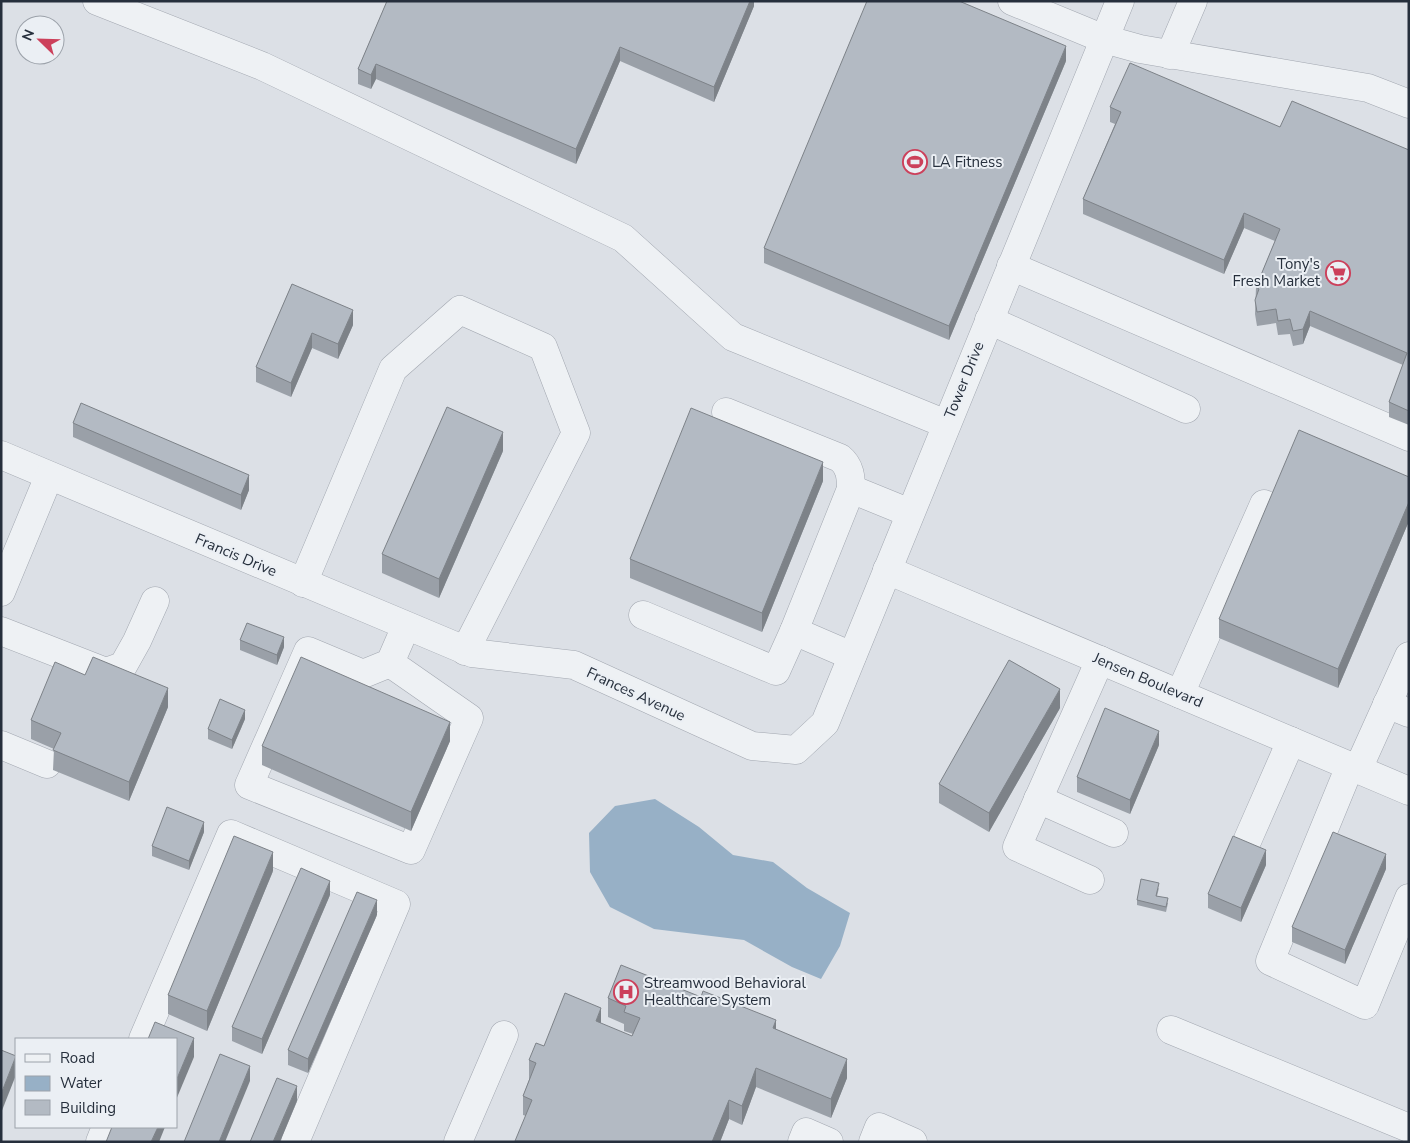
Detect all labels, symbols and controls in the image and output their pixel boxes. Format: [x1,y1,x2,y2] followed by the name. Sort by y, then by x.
[15,15,65,65] north arrow
[18,27,39,44] text: N
[902,149,928,175] sports icon: LA Fitness
[932,152,1003,172] place label: LA Fitness
[1232,254,1321,291] place label: Tony's Fresh Market
[1325,260,1351,286] supermarket icon: Tony's Fresh Market
[939,339,989,421] street label: Tower Drive
[192,529,280,581] street label: Francis Drive
[1089,647,1206,712] street label: Jensen Boulevard
[583,662,689,726] street label: Frances Avenue
[644,973,807,1010] place label: Streamwood Behavioral Healthcare System
[613,979,639,1005] hospital icon: Streamwood Behavioral Healthcare System
[15,1038,178,1128] legend
[60,1048,95,1068] text: Road
[60,1073,103,1093] text: Water
[60,1098,116,1118] text: Building

